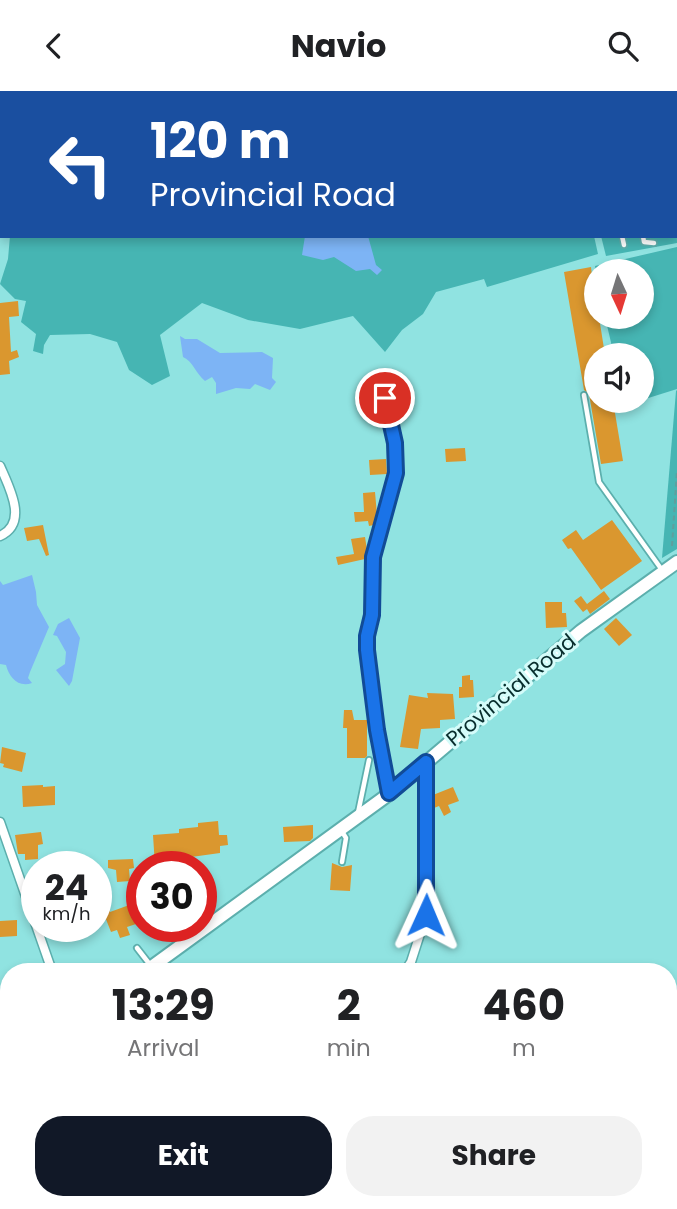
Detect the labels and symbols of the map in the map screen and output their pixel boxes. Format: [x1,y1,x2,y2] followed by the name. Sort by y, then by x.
[584,259,654,329] north arrow
[355,368,415,428] pin
[440,627,582,753] street label: Provincial Road
[126,851,217,942] speed limit sign: 30
[389,878,463,952] position arrow

